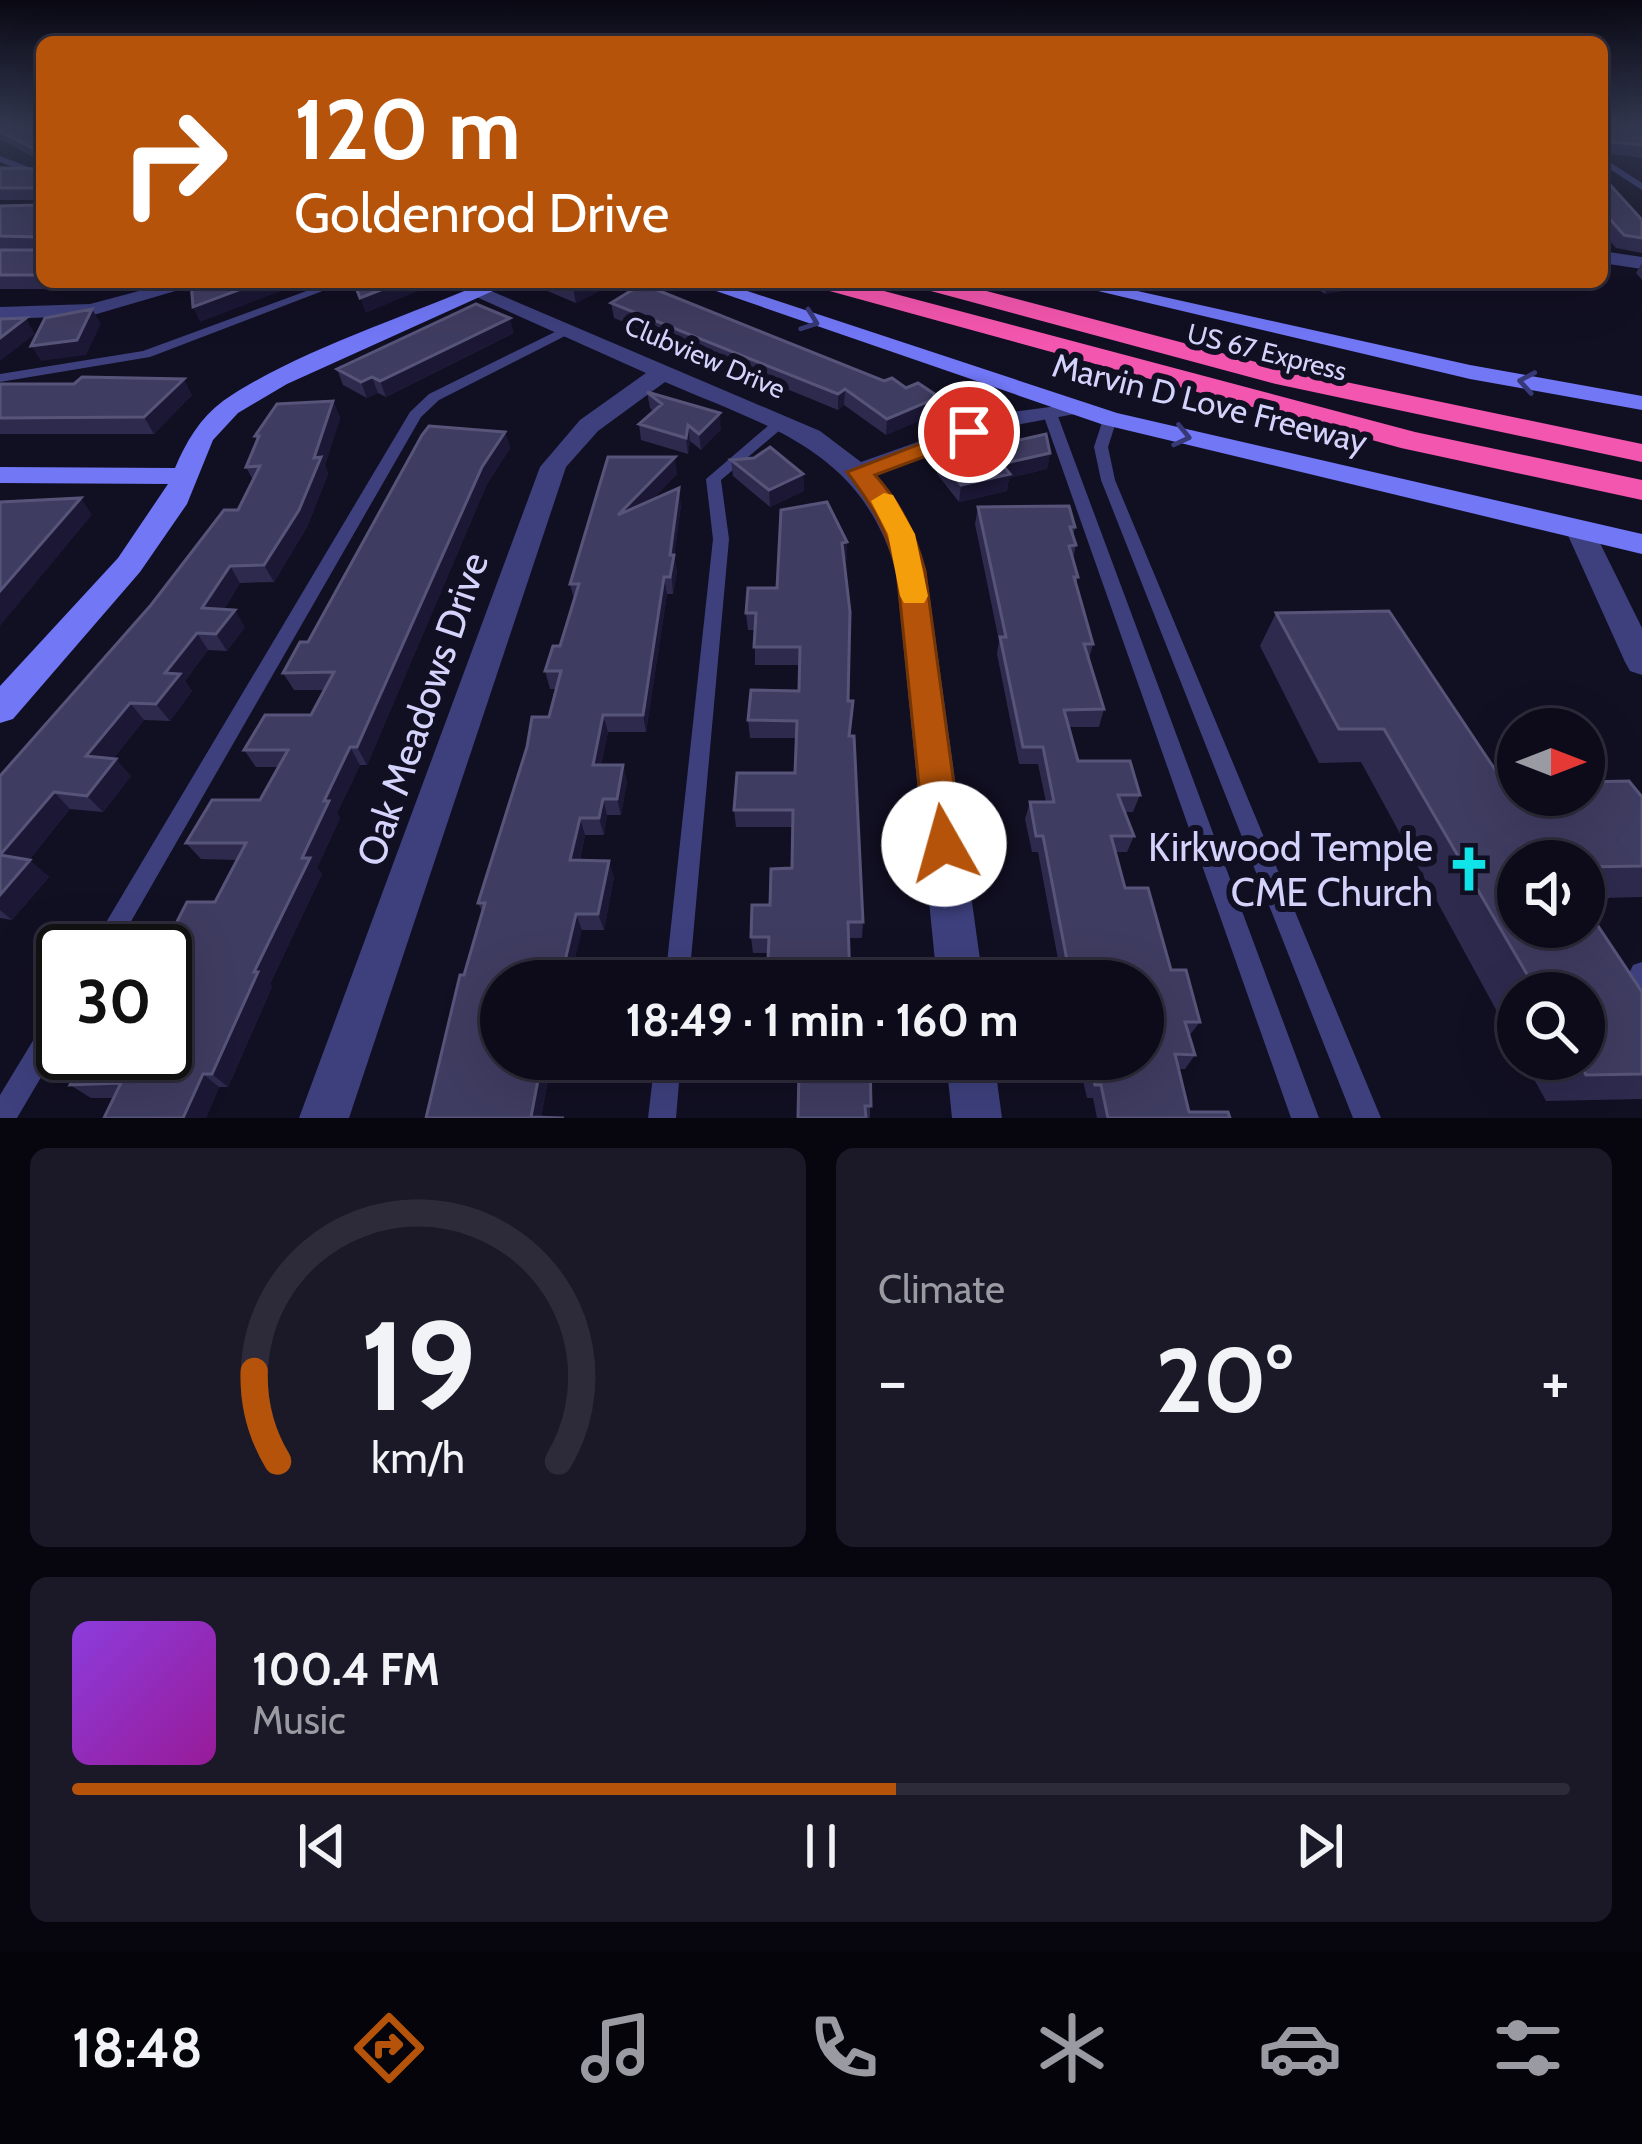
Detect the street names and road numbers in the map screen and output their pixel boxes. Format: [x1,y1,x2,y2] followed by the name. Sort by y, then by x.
[620,308,790,406] street label: Clubview Drive
[1184,316,1350,388] street label: US 67 Express
[1049,345,1372,462] street label: Marvin D Love Freeway
[346,546,498,872] street label: Oak Meadows Drive

